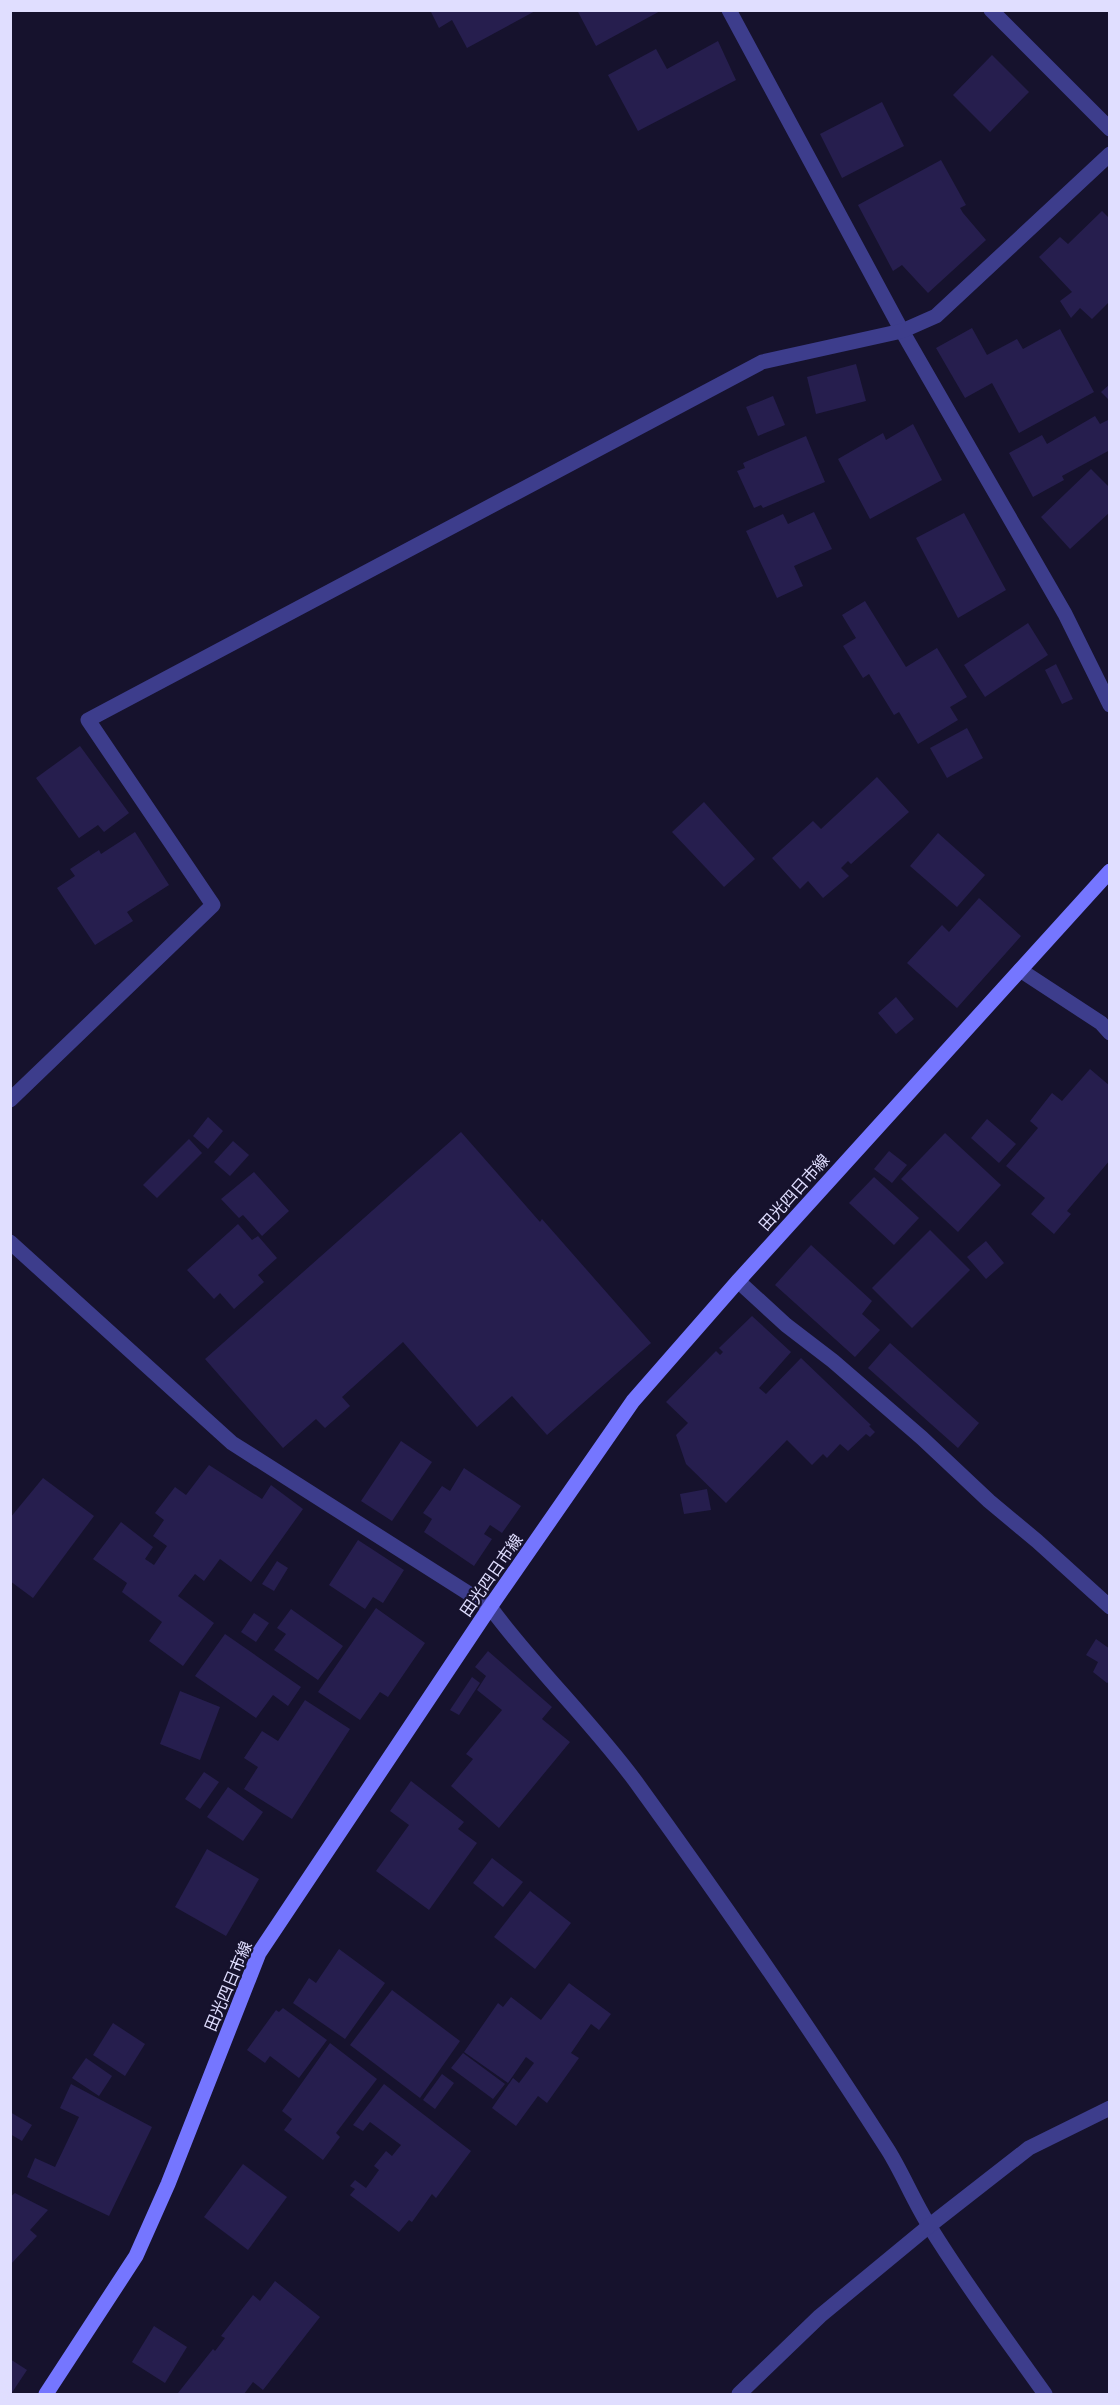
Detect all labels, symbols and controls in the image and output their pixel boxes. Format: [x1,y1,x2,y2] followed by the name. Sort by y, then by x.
[754,1149,834,1235] street label: 田光四日市線
[454,1529,528,1621] street label: 田光四日市線
[199,1938,257,2034] street label: 田光四日市線

